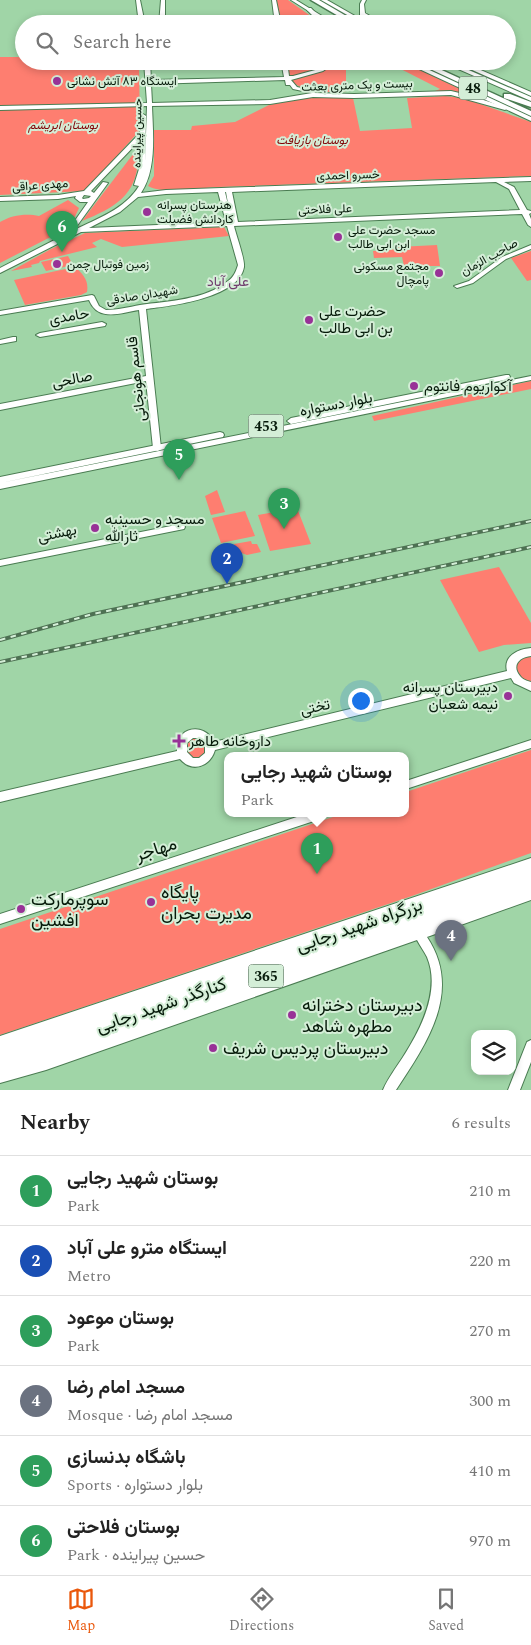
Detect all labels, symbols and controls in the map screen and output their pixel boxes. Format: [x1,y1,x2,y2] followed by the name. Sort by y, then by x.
[15,15,516,70] search box
[73,28,172,57] text: Search here
[33,29,61,57] icon: search
[67,72,177,91] place label: ایستگاه ۸۳ آتش نشانی
[301,74,413,97] street label: بیست و یک متری بعثت
[51,75,63,87] marker: ایستگاه ۸۳ آتش نشانی
[459,76,487,100] road number: 48
[127,98,148,168] street label: حسین پیراینده
[27,116,98,135] park label: بوستان ابریشم
[276,131,348,150] park label: بوستان بازیافت
[316,165,380,186] street label: خسرو احمدی
[11,174,69,197] street label: مهدی عراقی
[157,196,234,229] place label: هنرستان پسرانه کاردانش فضیلت
[298,199,352,220] street label: علی فلاحتی
[141,206,153,218] marker: هنرستان پسرانه کاردانش فضیلت
[46,211,78,252] pin: 6
[348,221,436,254] place label: مسجد حضرت علی ابن ابی طالب
[332,231,344,243] marker: مسجد حضرت علی ابن ابی طالب
[457,234,521,281] street label: صاحب الزمان
[67,255,149,274] place label: زمین فوتبال چمن
[354,257,429,290] place label: مجتمع مسکونی پامچال
[51,258,63,270] marker: زمین فوتبال چمن
[433,267,445,279] marker: مجتمع مسکونی پامچال
[207,271,249,292] district label: علی آباد
[105,280,179,311] street label: شهیدان صادقی
[319,300,393,340] place label: حضرت علی بن ابی طالب
[47,302,91,331] street label: حامدی
[303,314,315,326] marker: حضرت علی بن ابی طالب
[121,335,152,423] street label: قاسم هونجانی
[50,364,94,395] street label: صالحی
[424,375,513,398] place label: آکواریوم فانتوم
[408,380,420,392] marker: آکواریوم فانتوم
[298,386,374,423] street label: بلوار دستواره
[248,414,284,438] road number: 453
[163,439,195,480] pin: 5
[268,488,300,529] pin: 3
[105,508,204,548] place label: مسجد و حسینیه ثارالله
[35,518,79,549] street label: بهشتی
[89,522,101,534] marker: مسجد و حسینیه ثارالله
[211,543,243,584] pin: 2
[403,676,498,716] place label: دبیرستان پسرانه نیمه شعبان
[348,688,374,714] your location
[502,690,514,702] marker: دبیرستان پسرانه نیمه شعبان
[298,693,333,722] street label: تختی
[188,730,271,753] place label: داروخانه طاهر
[173,735,185,747] marker: داروخانه طاهر
[224,752,409,817] popup
[241,758,392,787] text: بوستان شهید رجایی
[241,788,274,812] text: Park
[131,830,180,869] street label: مهاجر
[301,833,333,874] pin: 1
[161,879,252,927] place label: پایگاه مدیرت بحران
[31,886,108,934] place label: سوپرمارکت افشین
[292,891,426,960] street label: بزرگراه شهید رجایی
[145,896,157,908] marker: پایگاه مدیرت بحران
[15,903,27,915] marker: سوپرمارکت افشین
[435,920,467,961] pin: 4
[248,964,284,988] road number: 365
[92,970,230,1040] street label: کنارگذر شهید رجایی
[302,992,423,1040] place label: دبیرستان دخترانه مطهره شاهد
[286,1009,298,1021] marker: دبیرستان دخترانه مطهره شاهد
[471,1030,516,1075] map controls
[471,1030,516,1075] button: layers
[223,1035,388,1062] place label: دبیرستان پردیس شریف
[207,1042,219,1054] marker: دبیرستان پردیس شریف
[20,1107,90,1139] text: Nearby
[452,1111,511,1135] text: 6 results
[67,1164,218,1193] text: بوستان شهید رجایی
[32,1179,40,1203] text: 1
[469,1179,511,1203] text: 210 m
[67,1194,100,1218] text: Park
[67,1234,227,1263] text: ایستگاه مترو علی آباد
[32,1249,40,1273] text: 2
[469,1249,511,1273] text: 220 m
[67,1264,111,1288] text: Metro
[67,1304,174,1333] text: بوستان موعود
[32,1319,40,1343] text: 3
[469,1319,511,1343] text: 270 m
[67,1334,100,1358] text: Park
[67,1373,185,1402] text: مسجد امام رضا
[32,1389,40,1413] text: 4
[469,1389,511,1413] text: 300 m
[67,1403,233,1427] text: Mosque · مسجد امام رضا
[67,1443,186,1472] text: باشگاه بدنسازی
[32,1459,40,1483] text: 5
[469,1459,511,1483] text: 410 m
[67,1473,203,1497] text: Sports · بلوار دستواره
[67,1513,180,1542] text: بوستان فلاحتی
[32,1529,40,1553] text: 6
[469,1529,511,1553] text: 970 m
[67,1543,205,1567] text: Park · حسین پیراینده
[67,1585,95,1636] tab: Map
[229,1585,294,1636] tab: Directions
[428,1585,464,1636] tab: Saved

